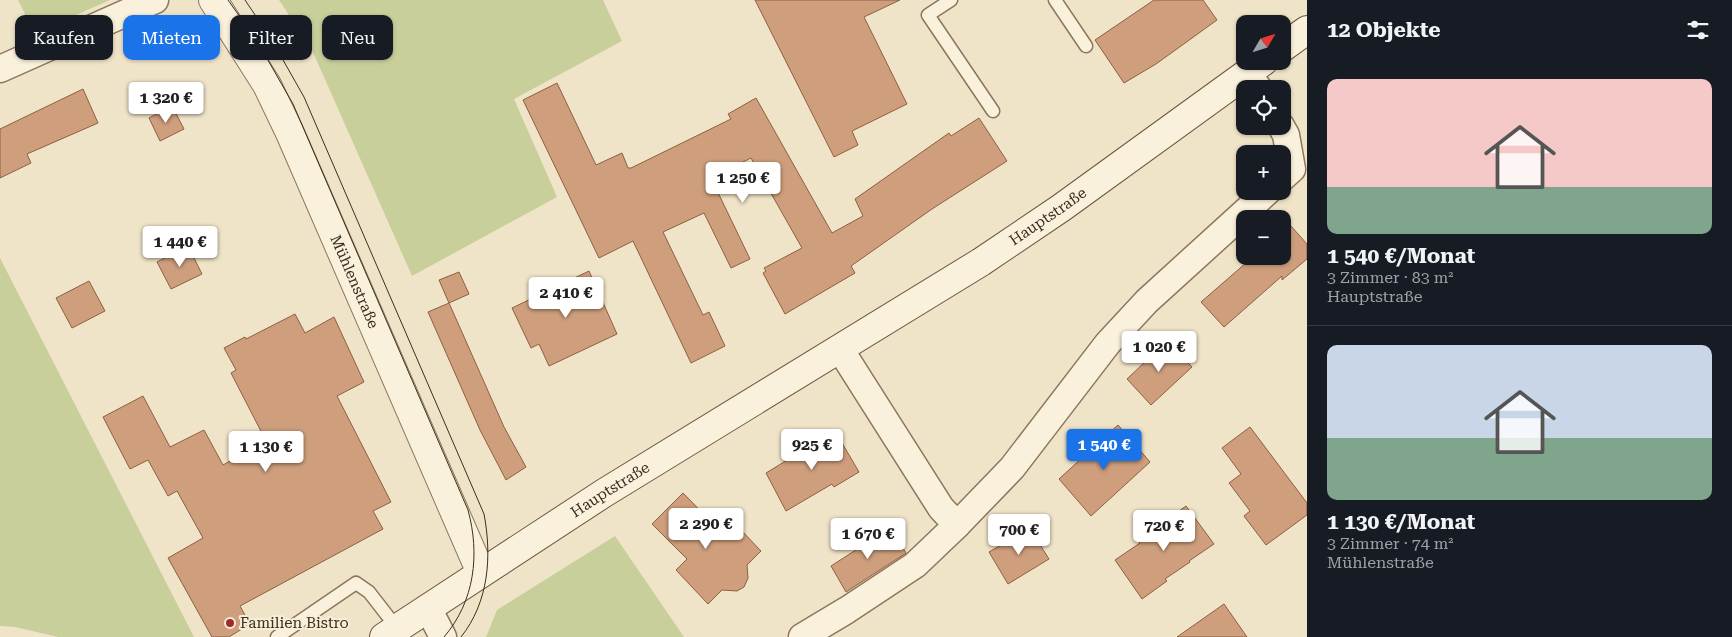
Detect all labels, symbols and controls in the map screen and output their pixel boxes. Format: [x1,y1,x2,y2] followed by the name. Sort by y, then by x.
[15,15,113,60] chip: Kaufen
[123,15,220,60] chip: Mieten
[230,15,312,60] chip: Filter
[322,15,393,60] chip: Neu
[1236,15,1291,70] north arrow
[1236,15,1291,265] map controls
[1684,16,1712,44] icon: filters
[1327,18,1441,42] text: 12 Objekte
[1236,80,1291,135] button: locate
[120,82,212,124] pin: 1 320 €
[140,88,192,107] text: 1 320 €
[1475,112,1565,202] icon: home
[1236,145,1291,200] button: +
[697,162,789,204] pin: 1 250 €
[717,168,769,187] text: 1 250 €
[1006,184,1090,249] street label: Hauptstraße
[1236,210,1291,265] button: −
[134,226,226,268] pin: 1 440 €
[154,232,206,251] text: 1 440 €
[326,232,383,331] street label: Mühlenstraße
[1327,244,1475,268] text: 1 540 €/Monat
[1327,268,1454,287] text: 3 Zimmer · 83 m²
[520,276,612,319] pin: 2 410 €
[540,283,592,302] text: 2 410 €
[1327,287,1423,306] text: Hauptstraße
[1113,330,1205,373] pin: 1 020 €
[1133,337,1185,356] text: 1 020 €
[1475,377,1565,467] icon: home
[777,428,847,471] pin: 925 €
[1058,428,1150,471] pin: 1 540 €
[220,430,312,473] pin: 1 130 €
[792,435,832,454] text: 925 €
[1078,435,1130,454] text: 1 540 €
[240,437,292,456] text: 1 130 €
[567,458,653,521] street label: Hauptstraße
[660,508,752,550] pin: 2 290 €
[1129,510,1199,552] pin: 720 €
[1327,510,1475,534] text: 1 130 €/Monat
[680,514,732,533] text: 2 290 €
[984,514,1054,556] pin: 700 €
[1144,516,1184,535] text: 720 €
[822,518,914,560] pin: 1 670 €
[999,520,1039,539] text: 700 €
[842,524,894,543] text: 1 670 €
[1327,534,1454,553] text: 3 Zimmer · 74 m²
[1327,553,1434,572] text: Mühlenstraße
[240,614,349,632] place label: Familien Bistro
[224,617,236,629] marker: Familien Bistro

